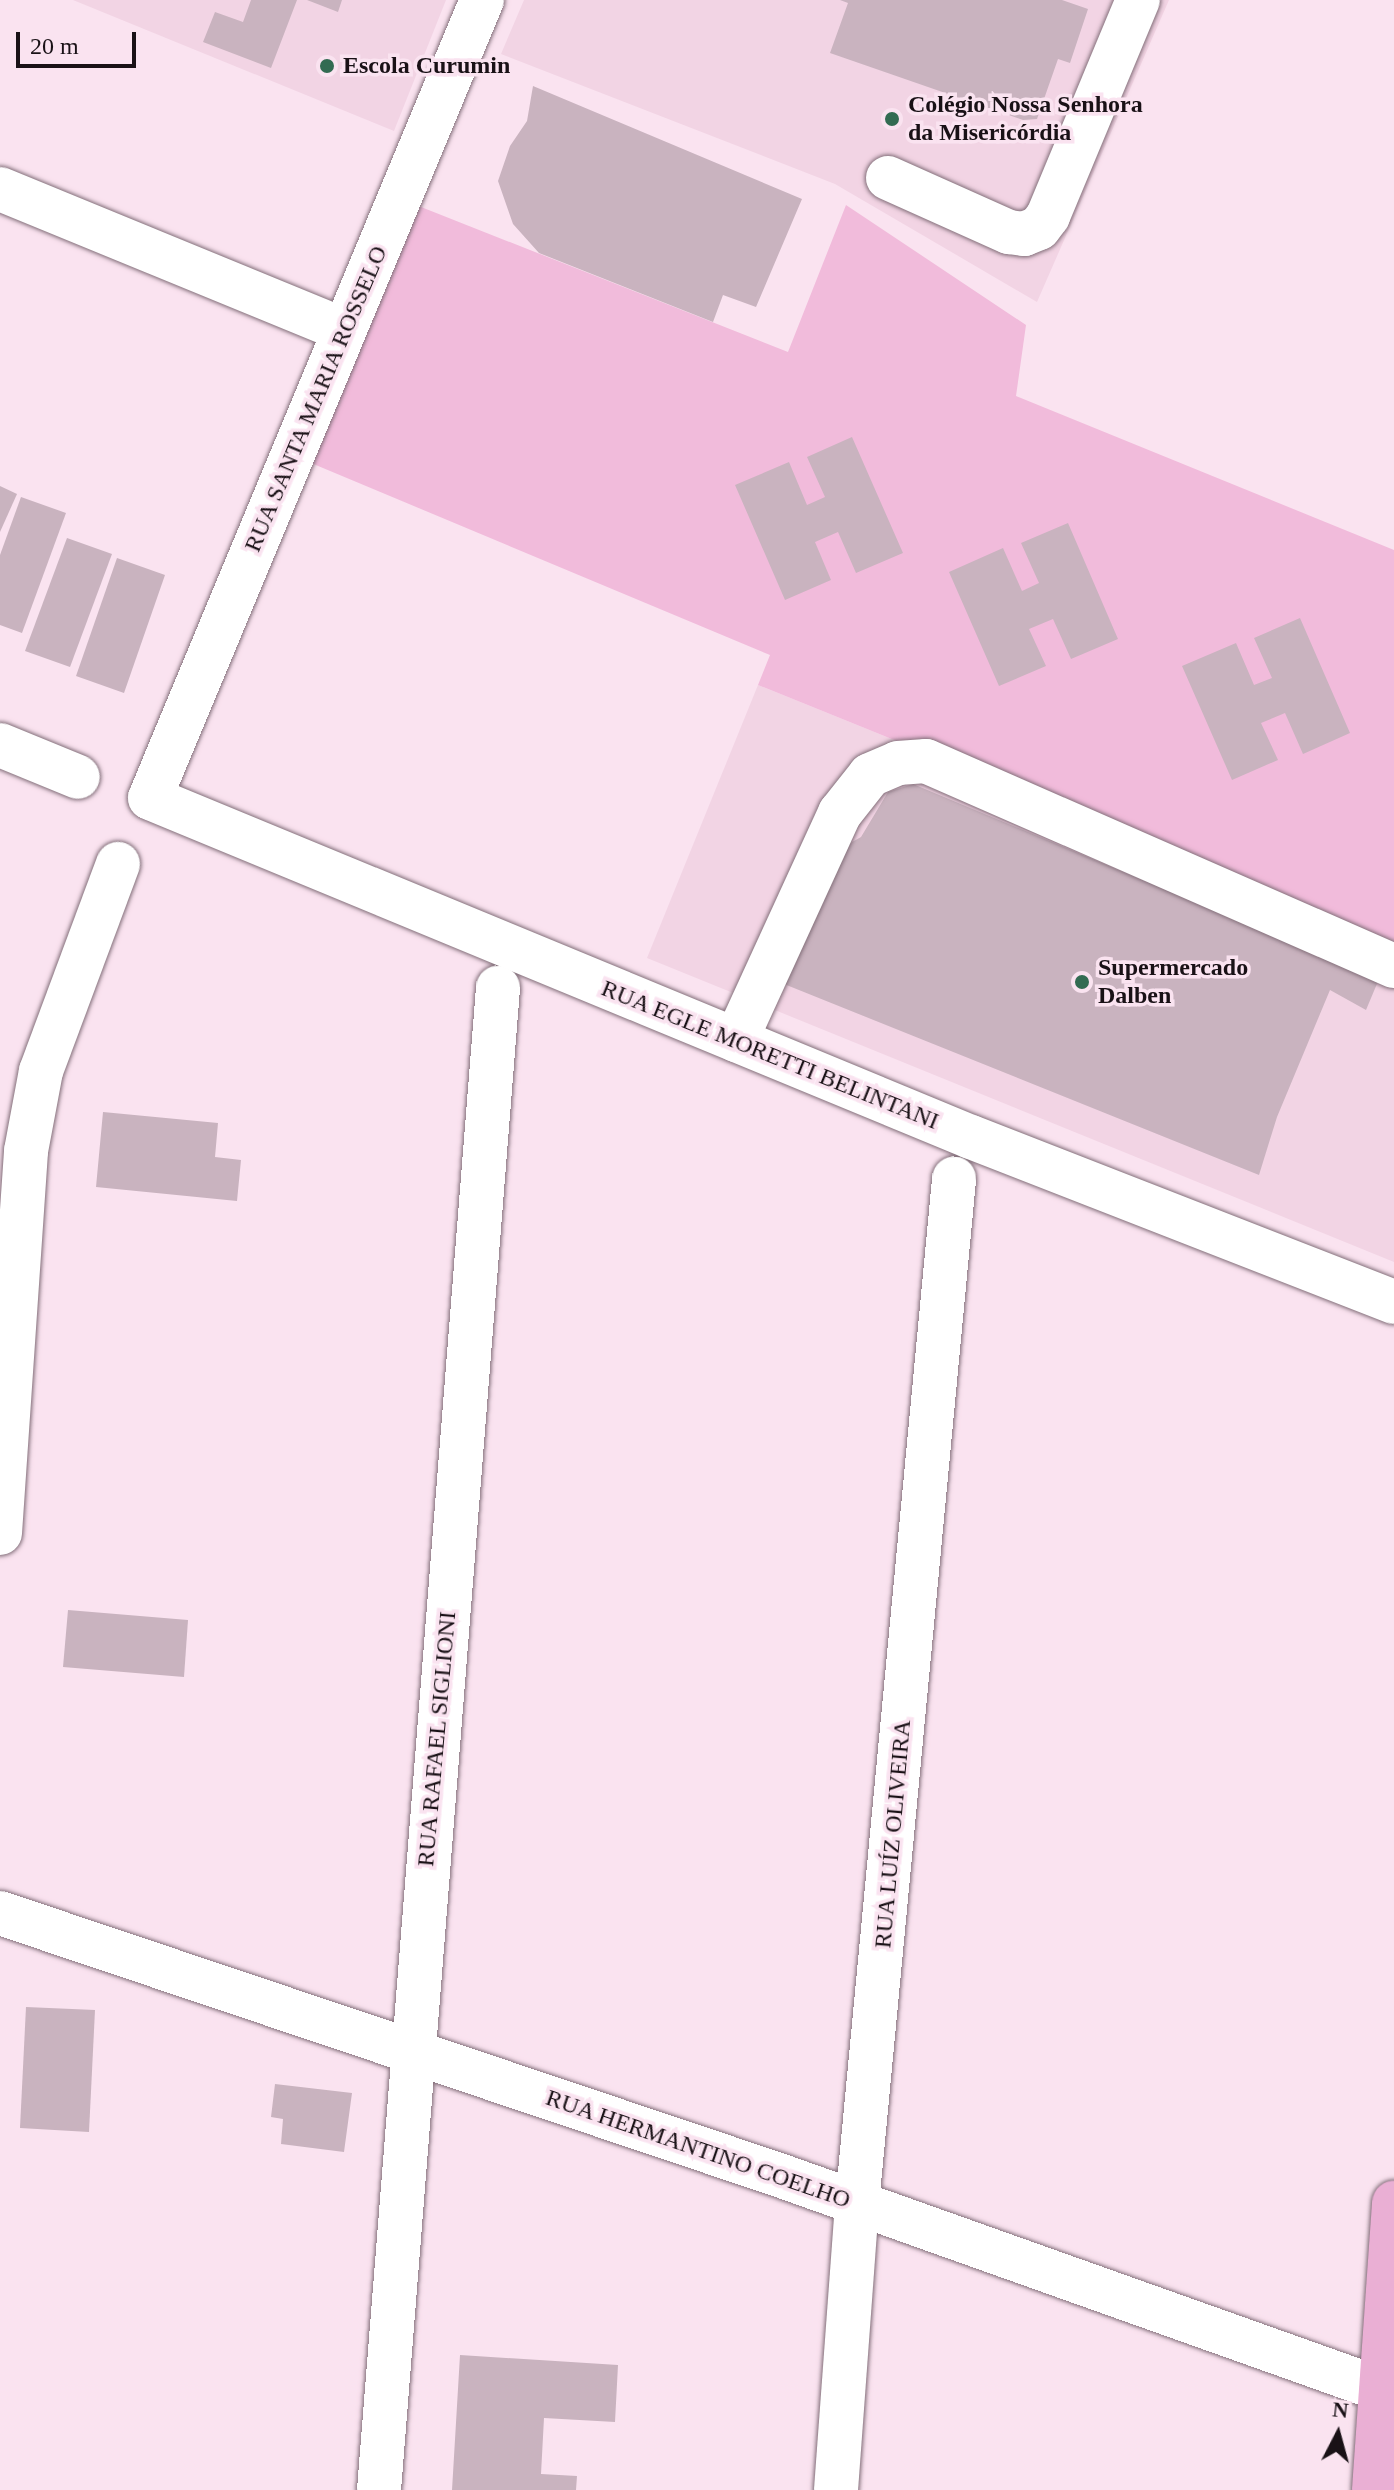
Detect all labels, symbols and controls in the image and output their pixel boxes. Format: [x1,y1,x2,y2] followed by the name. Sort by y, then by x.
[20,16,140,66] scale bar
[30,33,79,59] text: 20 m
[343,52,510,80] place label: Escola Curumin
[318,57,336,75] marker: Escola Curumin
[908,91,1143,147] place label: Colégio Nossa Senhora da Misericórdia
[883,110,901,128] marker: Colégio Nossa Senhora da Misericórdia
[238,240,394,558] street label: RUA SANTA MARIA ROSSELO
[1098,954,1248,1010] place label: Supermercado Dalben
[1073,973,1091,991] marker: Supermercado Dalben
[596,974,944,1136] street label: RUA EGLE MORETTI BELINTANI
[411,1609,463,1869] street label: RUA RAFAEL SIGLIONI
[869,1718,917,1950] street label: RUA LUÍZ OLIVEIRA
[541,2083,855,2215] street label: RUA HERMANTINO COELHO
[1298,2394,1378,2474] north arrow
[1331,2396,1350,2423] text: N

